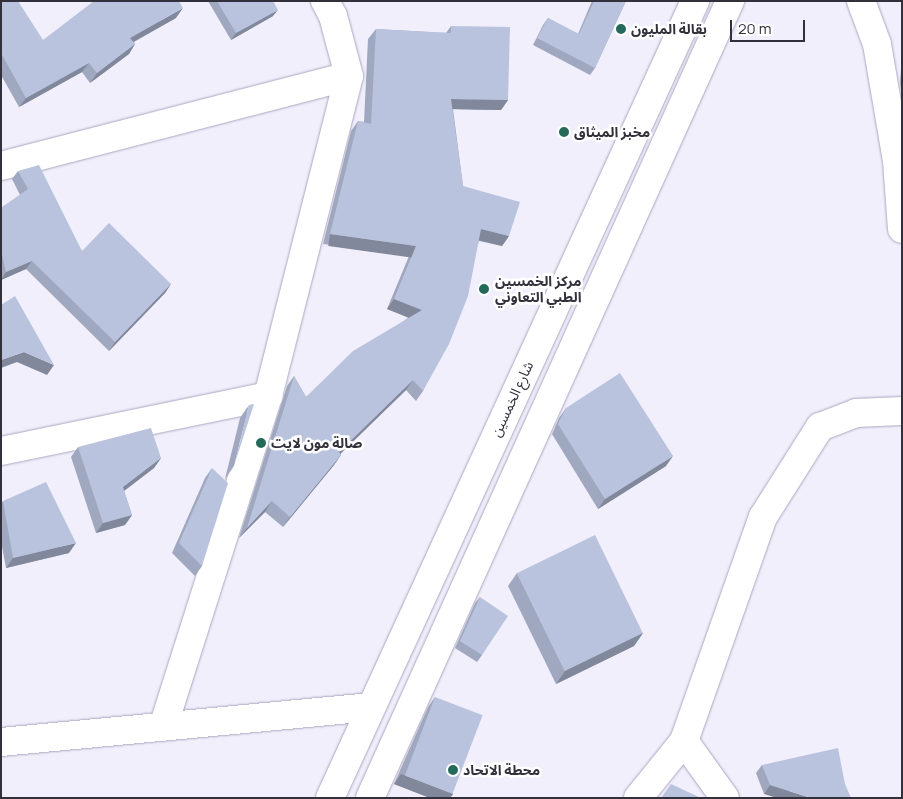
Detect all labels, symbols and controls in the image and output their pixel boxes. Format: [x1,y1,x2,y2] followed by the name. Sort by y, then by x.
[733,10,808,42] scale bar
[738,18,771,39] text: 20 m
[631,21,707,37] place label: بقالة المليون
[615,23,627,35] marker: بقالة المليون
[574,124,650,140] place label: مخبز الميثاق
[558,126,570,138] marker: مخبز الميثاق
[495,273,582,306] place label: مركز الخمسين الطبي التعاوني
[477,282,491,296] marker: مركز الخمسين الطبي التعاوني
[487,359,537,439] street label: شارع الخمسين
[271,435,362,451] place label: صالة مون لايت
[255,437,267,449] marker: صالة مون لايت
[463,762,540,778] place label: محطة الاتحاد
[447,764,459,776] marker: محطة الاتحاد

